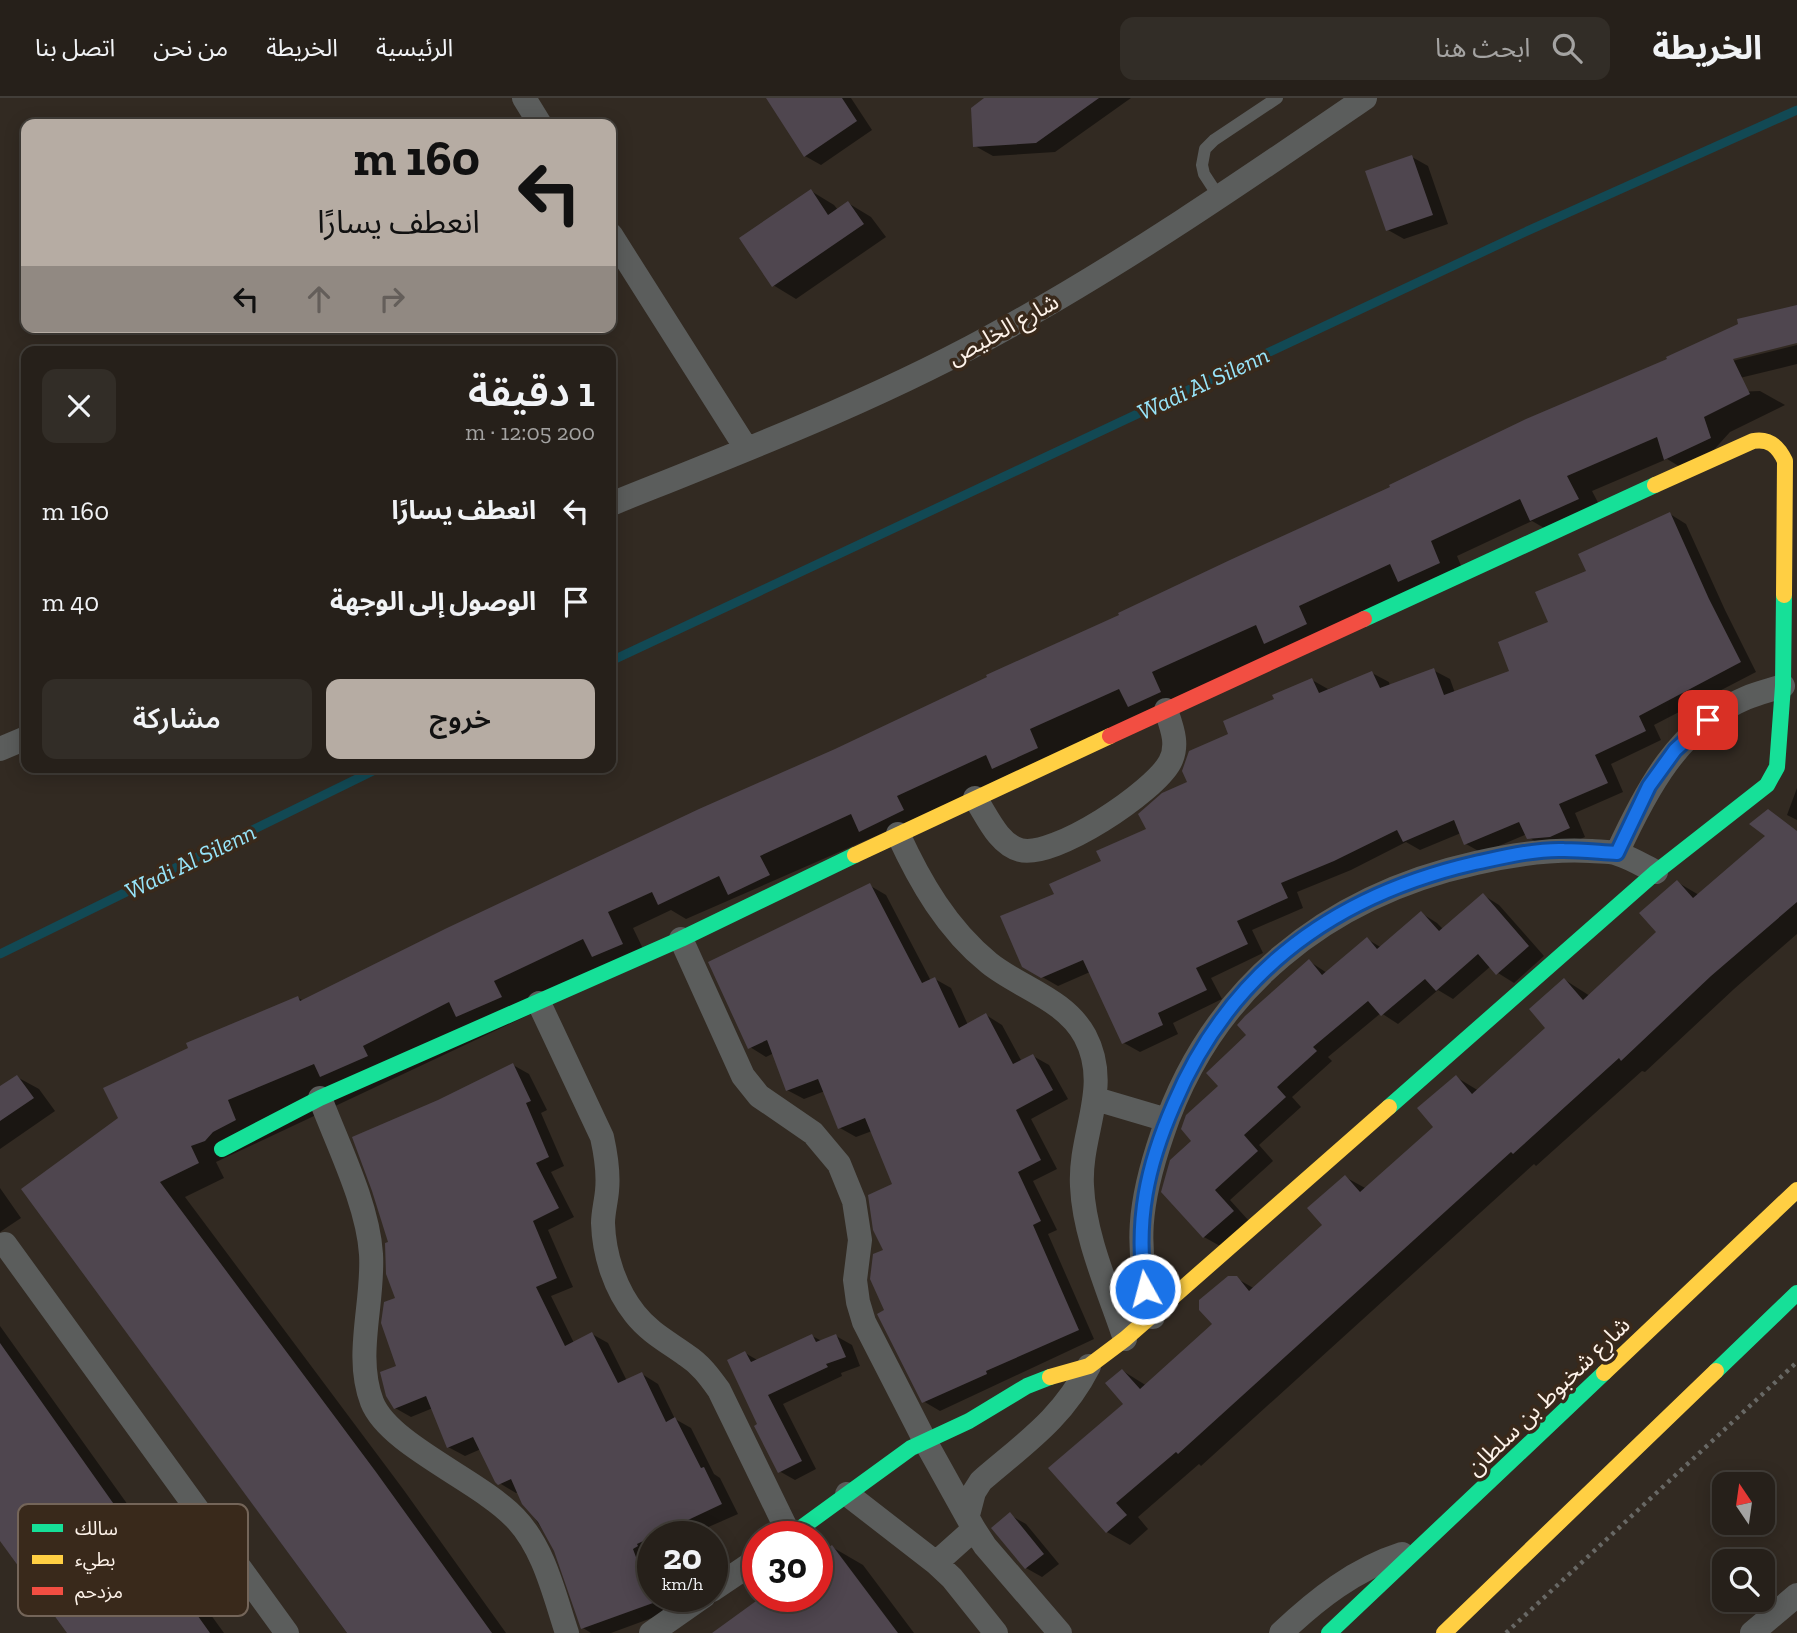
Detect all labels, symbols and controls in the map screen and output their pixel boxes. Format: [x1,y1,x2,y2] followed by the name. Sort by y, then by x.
[1120,17,1610,80] search box
[1652,28,1762,67] text: الخريطة
[1548,29,1586,67] icon: search
[1435,32,1530,64] text: ابحث هنا
[35,33,115,62] text: اتصل بنا
[153,33,228,62] text: من نحن
[266,33,338,62] text: الخريطة
[376,33,453,62] text: الرئيسية
[354,129,480,188] text: 160 m
[504,147,595,238] icon: left
[317,203,480,241] text: انعطف يسارًا
[227,280,265,318] icon: left
[300,280,338,318] icon: ahead
[373,280,411,318] icon: right
[943,287,1065,374] street label: شارع الخليص
[1133,340,1273,426] water label: Wadi Al Silenn
[468,366,595,417] text: 1 دقيقة
[42,369,116,443] button: close
[465,418,595,446] text: 200 m · 12:05
[557,492,595,530] icon: left
[391,494,536,526] text: انعطف يسارًا
[42,495,109,527] text: 160 m
[557,583,595,621] icon: arrive
[330,585,536,617] text: الوصول إلى الوجهة
[42,586,99,618] text: 40 m
[42,679,312,759] button: مشاركة
[326,679,595,759] button: خروج
[1678,690,1738,750] pin
[1689,701,1727,739] icon: arrive
[120,817,260,905] water label: Wadi Al Silenn
[1108,1252,1182,1326] position arrow
[1460,1311,1638,1484] street label: شارع شخبوط بن سلطان
[1712,1472,1774,1535] north arrow
[1712,1472,1775,1612] map controls
[18,1504,248,1616] legend
[75,1517,118,1540] text: سالك
[742,1521,833,1612] speed limit sign: 30
[663,1536,702,1578] text: 20
[75,1548,115,1574] text: بطيء
[1712,1549,1775,1612] button: search
[662,1573,703,1595] text: km/h
[75,1580,123,1606] text: مزدحم

